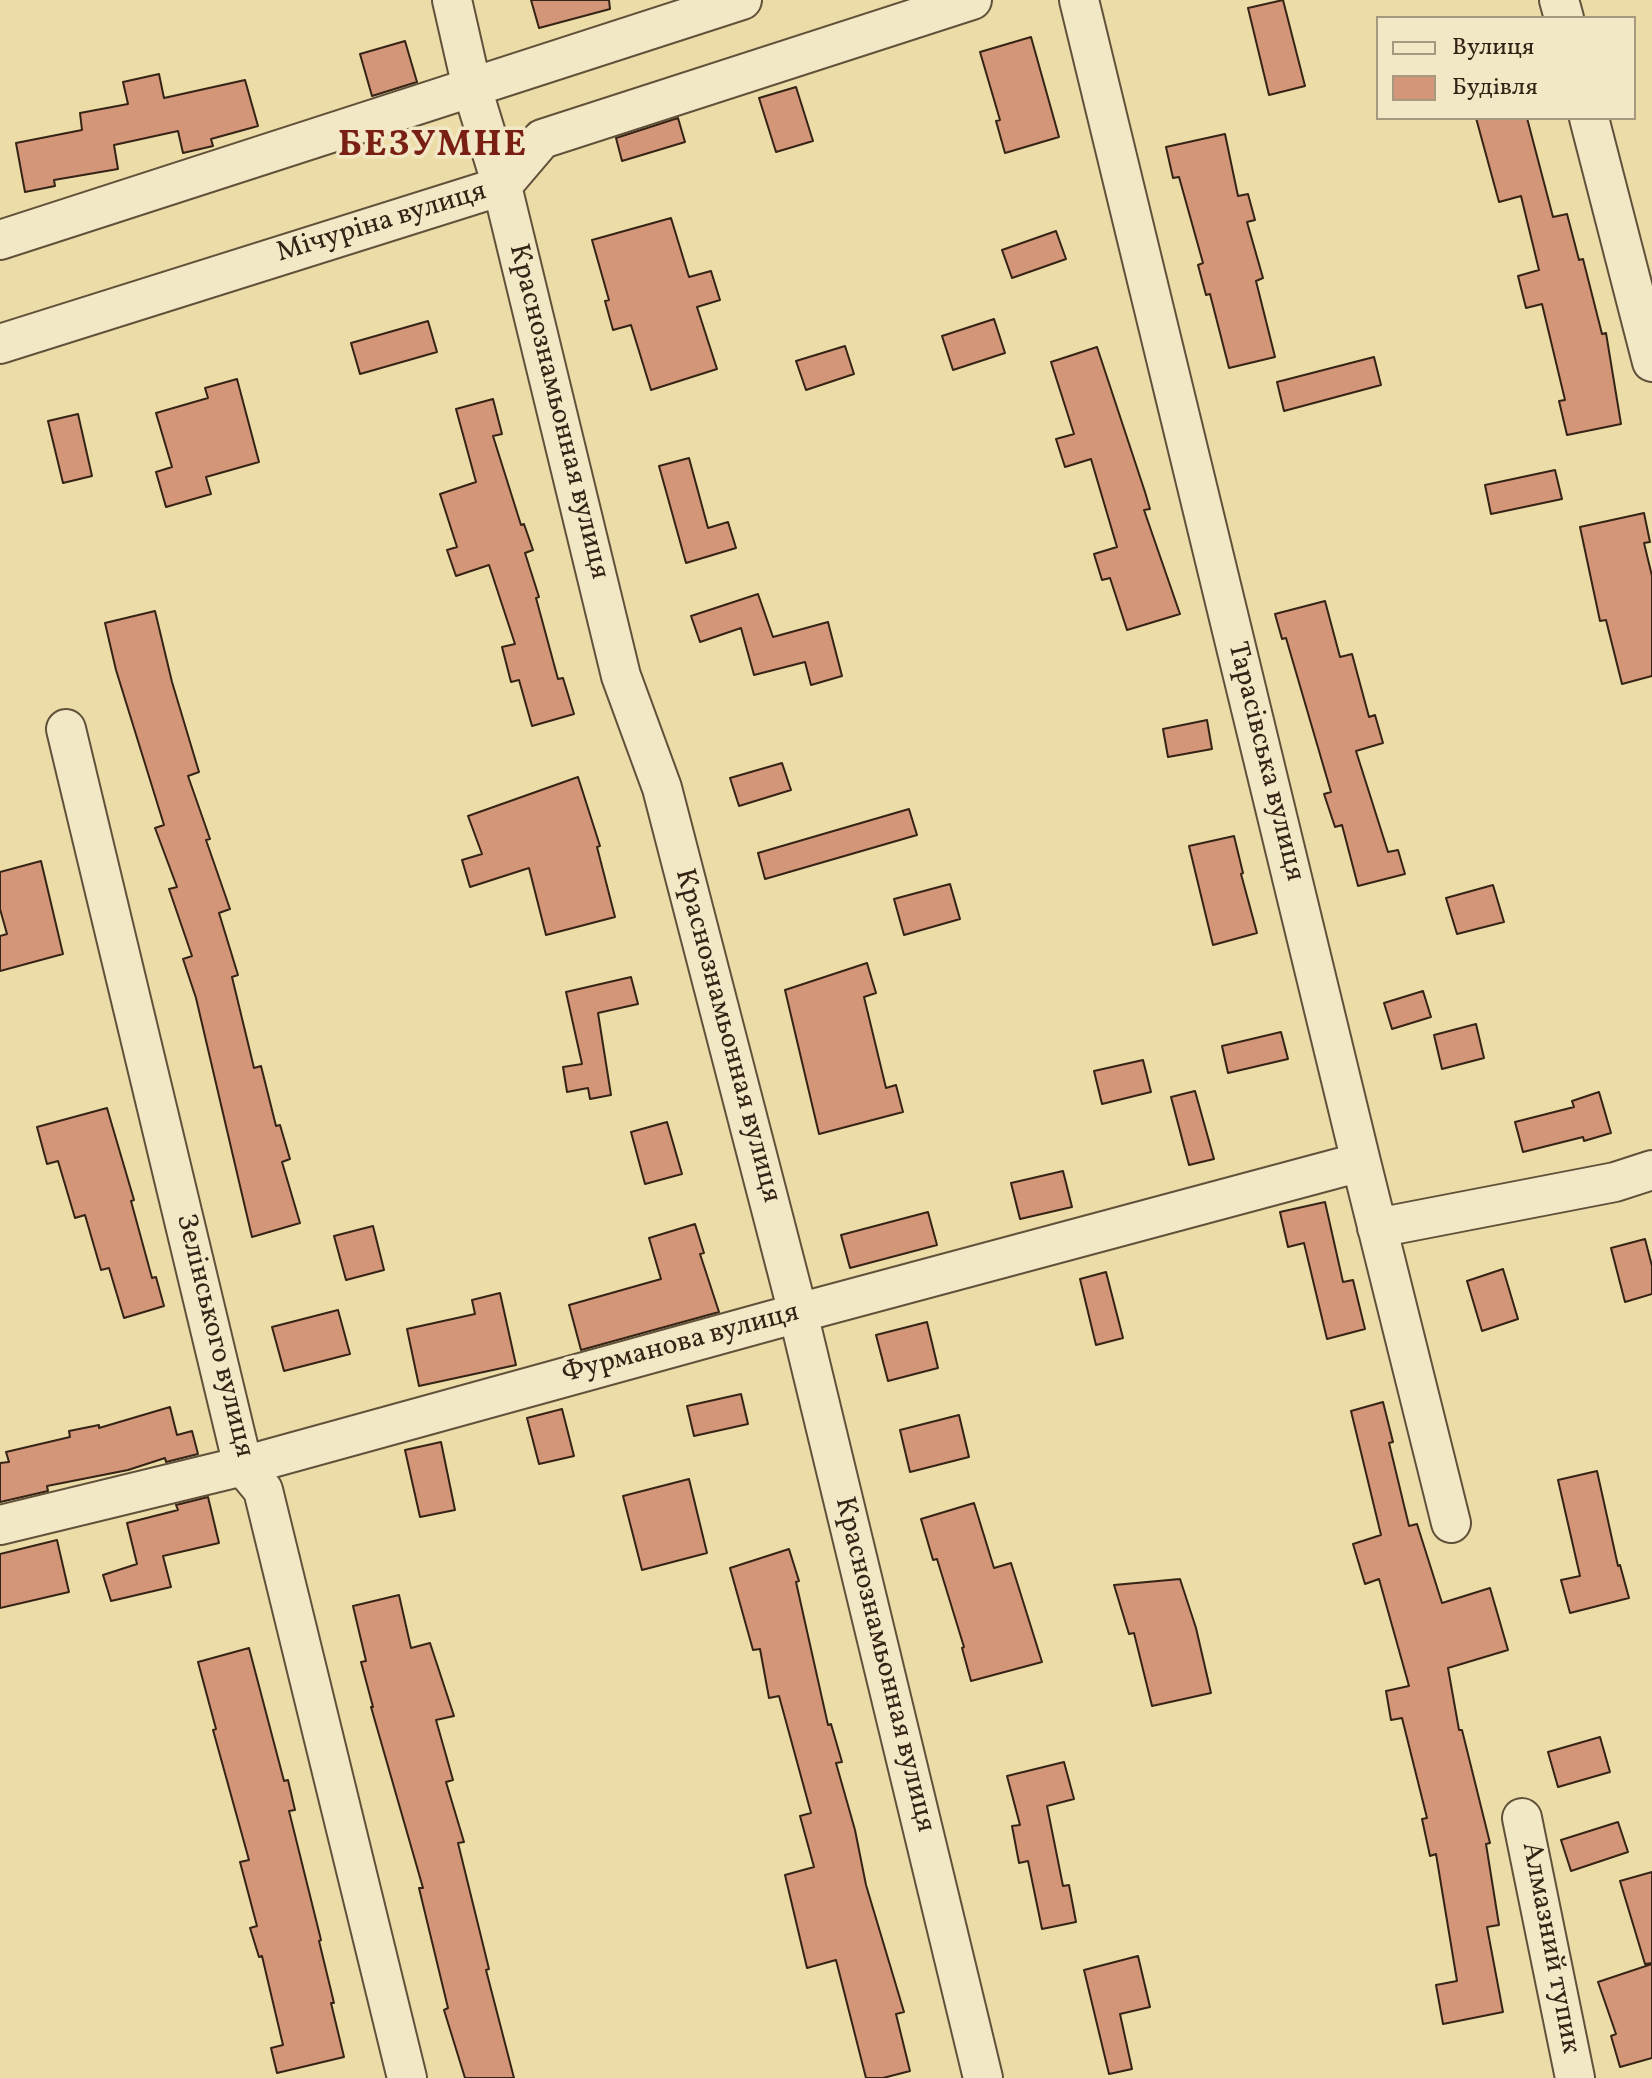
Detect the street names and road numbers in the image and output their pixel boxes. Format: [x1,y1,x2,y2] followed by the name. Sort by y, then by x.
[273,176,491,272] street label: Мічуріна вулиця
[499,241,615,583] street label: Краснознамьонная вулиця
[1218,639,1310,885] street label: Тарасівська вулиця
[665,865,787,1207] street label: Краснознамьонная вулиця
[167,1211,259,1461] street label: Зелінського вулиця
[559,1297,803,1393] street label: Фурманова вулиця
[825,1494,941,1836] street label: Краснознамьонная вулиця
[1512,1839,1586,2057] street label: Алмазний тупик

